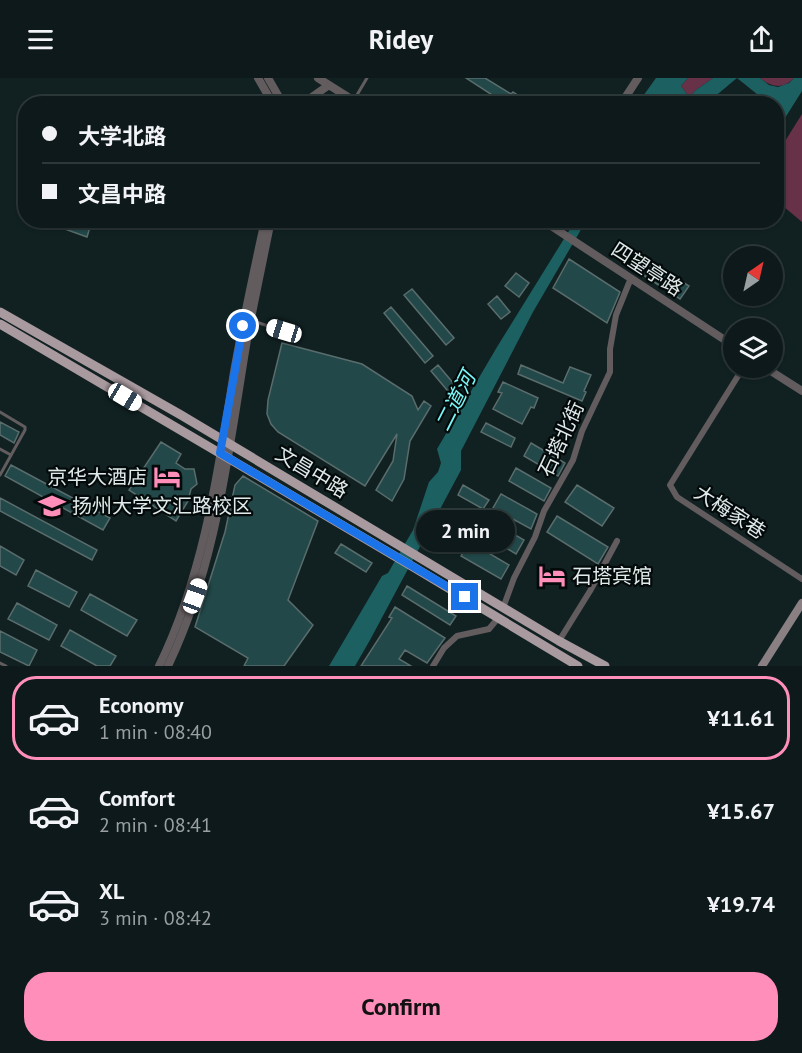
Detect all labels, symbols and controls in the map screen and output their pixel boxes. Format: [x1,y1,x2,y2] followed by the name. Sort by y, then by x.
[369,22,433,56] text: Ridey
[24,23,57,56] icon: menu
[745,23,778,56] icon: share
[78,122,166,150] text: 大学北路
[78,180,166,208] text: 文昌中路
[606,236,688,302] street label: 四望亭路
[723,246,783,306] north arrow
[723,246,783,378] map controls
[229,312,256,339] route start
[264,317,304,345] car
[723,318,783,378] button: layers
[429,363,483,435] water label: 二道河
[105,380,145,414] car
[532,397,590,481] street label: 石塔北街
[271,440,353,504] street label: 文昌中路
[152,462,182,492] hotel icon: 京华大酒店
[47,464,147,490] place label: 京华大酒店
[689,479,771,545] street label: 大梅家巷
[37,491,67,521] school or university icon: 扬州大学文汇路校区
[72,493,252,519] place label: 扬州大学文汇路校区
[416,510,514,552] callout: 2 min
[441,518,490,544] text: 2 min
[537,561,567,591] hotel icon: 石塔宾馆
[572,563,652,589] place label: 石塔宾馆
[180,576,210,616] car
[451,583,478,610] route end
[27,691,81,745] icon: car
[99,691,183,719] text: Economy
[707,704,775,732] text: ¥11.61
[99,719,212,745] text: 1 min · 08:40
[27,784,81,838] icon: car
[99,784,175,812] text: Comfort
[707,797,775,825] text: ¥15.67
[99,812,212,838] text: 2 min · 08:41
[27,877,81,931] icon: car
[99,877,124,905] text: XL
[707,890,775,918] text: ¥19.74
[99,905,212,931] text: 3 min · 08:42
[24,972,778,1041] button: Confirm

